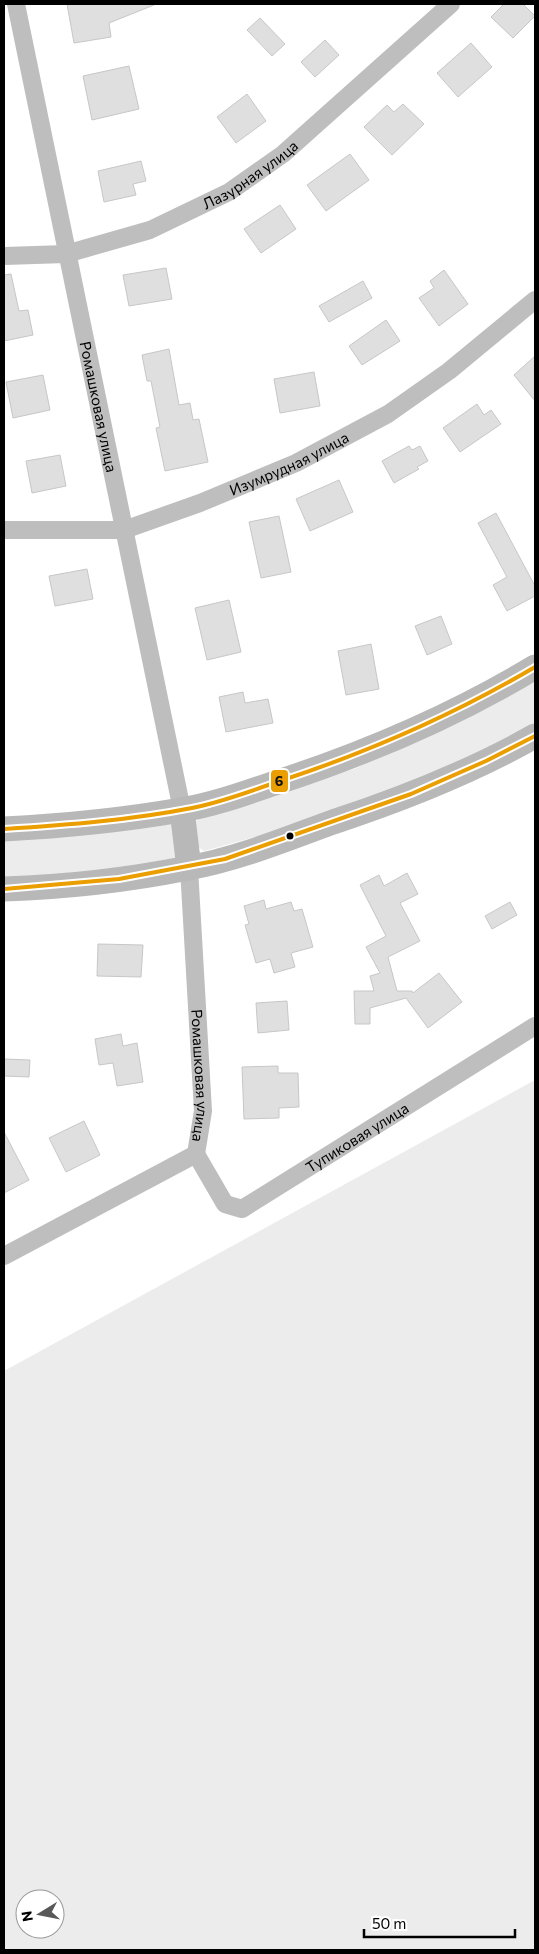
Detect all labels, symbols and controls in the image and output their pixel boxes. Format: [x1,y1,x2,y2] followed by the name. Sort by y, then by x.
[199,136,301,212] street label: Лазурная улица
[77,339,121,474] street label: Ромашковая улица
[227,428,352,499] street label: Изумрудная улица
[270,769,289,793] line badge: 6
[275,772,284,789] text: 6
[285,831,295,841] unlabelled marker
[188,1009,212,1143] street label: Ромашковая улица
[302,1098,412,1176] street label: Тупиковая улица
[15,1889,65,1939] north arrow
[364,1906,515,1938] scale bar
[17,1910,36,1923] text: N
[372,1914,406,1932] text: 50 m

